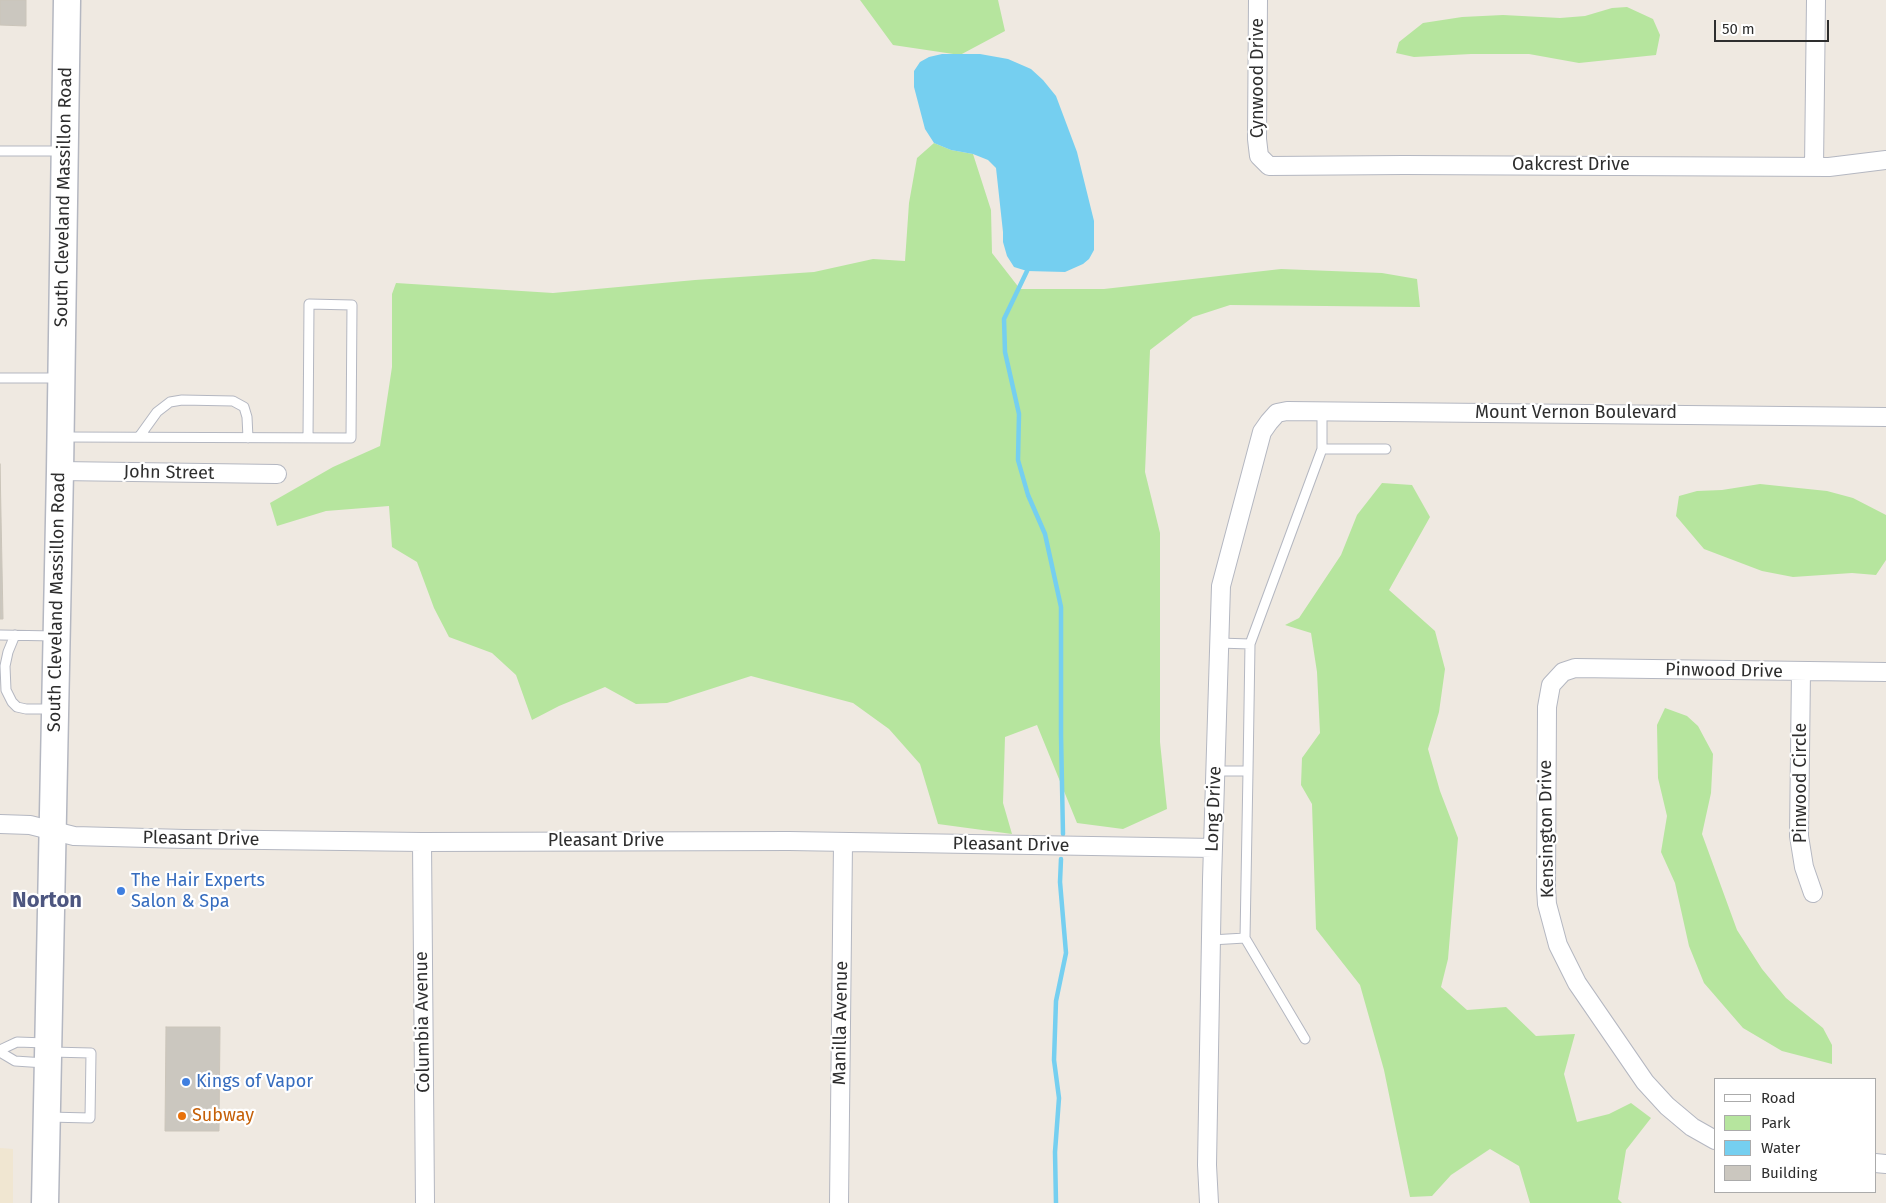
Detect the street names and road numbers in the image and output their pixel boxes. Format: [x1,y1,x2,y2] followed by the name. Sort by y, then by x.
[1247,18,1269,138] street label: Cynwood Drive
[51,67,77,327] street label: South Cleveland Massillon Road
[1512,154,1630,176] street label: Oakcrest Drive
[1475,402,1677,424] street label: Mount Vernon Boulevard
[123,461,215,485] street label: John Street
[44,472,70,732] street label: South Cleveland Massillon Road
[1665,659,1783,683] street label: Pinwood Drive
[1790,723,1812,843] street label: Pinwood Circle
[1535,760,1559,898] street label: Kensington Drive
[1202,766,1226,852] street label: Long Drive
[142,827,260,851] street label: Pleasant Drive
[548,830,664,852] street label: Pleasant Drive
[952,833,1070,857] street label: Pleasant Drive
[411,951,435,1093] street label: Columbia Avenue
[829,961,853,1085] street label: Manilla Avenue

